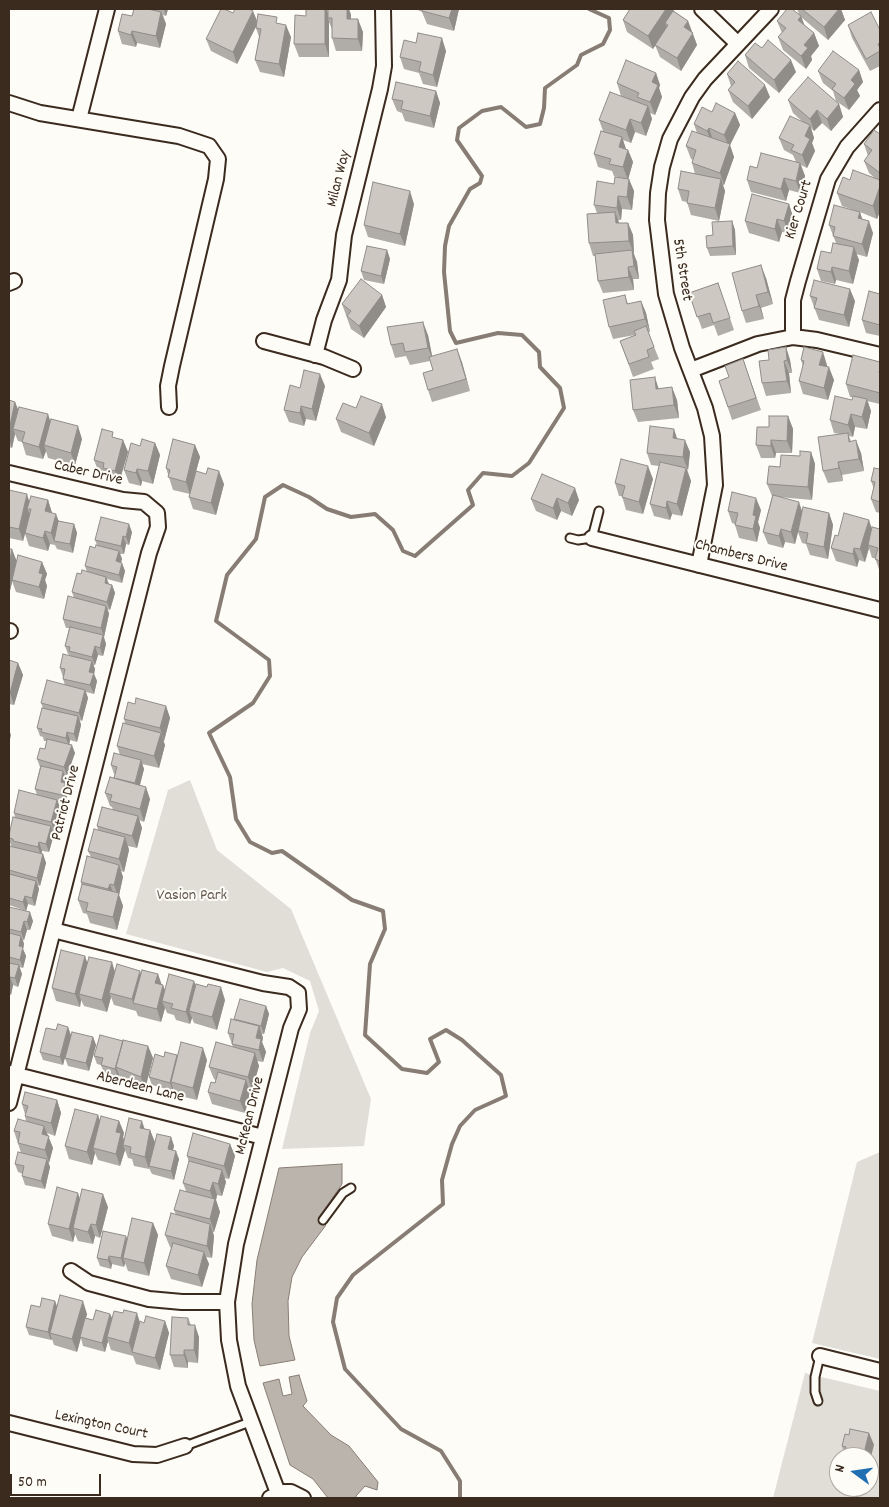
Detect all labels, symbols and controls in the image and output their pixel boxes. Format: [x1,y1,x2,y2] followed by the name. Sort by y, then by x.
[324,149,356,209] street label: Milan Way
[782,178,818,242] street label: Kier Court
[667,237,695,303] street label: 5th Street
[52,457,124,491] street label: Caber Drive
[693,536,789,578] street label: Chambers Drive
[48,763,86,843] street label: Patriot Drive
[157,887,227,907] park label: Vasion Park
[94,1068,186,1108] street label: Aberdeen Lane
[232,1075,270,1157] street label: McKean Drive
[53,1407,149,1445] street label: Lexington Court
[829,1447,879,1497] north arrow
[830,1463,851,1474] text: N
[12,1464,104,1496] scale bar
[18,1472,47,1494] text: 50 m

